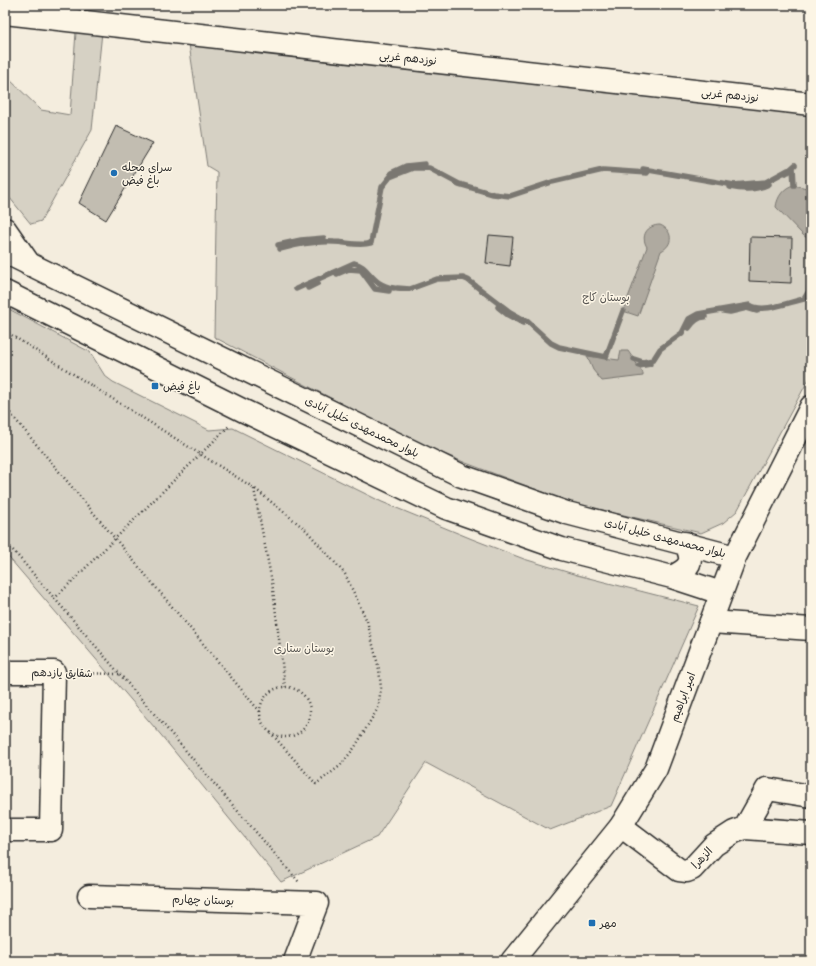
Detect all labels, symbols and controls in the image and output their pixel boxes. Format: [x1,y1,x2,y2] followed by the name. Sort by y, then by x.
[378,49,437,69] street label: نوزدهم غربی
[700,86,759,106] street label: نوزدهم غربی
[122,161,172,189] place label: سرای محله باغ فیض
[109,168,119,178] marker: سرای محله باغ فیض
[582,291,630,305] park label: بوستان کاج
[163,380,201,395] place label: باغ فیض
[150,381,160,391] marker: باغ فیض
[303,394,421,461] street label: بلوار محمدمهدی خلیل آبادی
[603,516,727,561] street label: بلوار محمدمهدی خلیل آبادی
[274,642,334,656] park label: بوستان ستاری
[31,666,93,682] street label: شقایق یازدهم
[668,670,700,724] street label: امیر ابراهیم
[689,845,715,871] street label: الزهرا
[172,892,234,910] street label: بوستان چهارم
[599,917,617,930] place label: مهر
[587,918,597,928] marker: مهر

